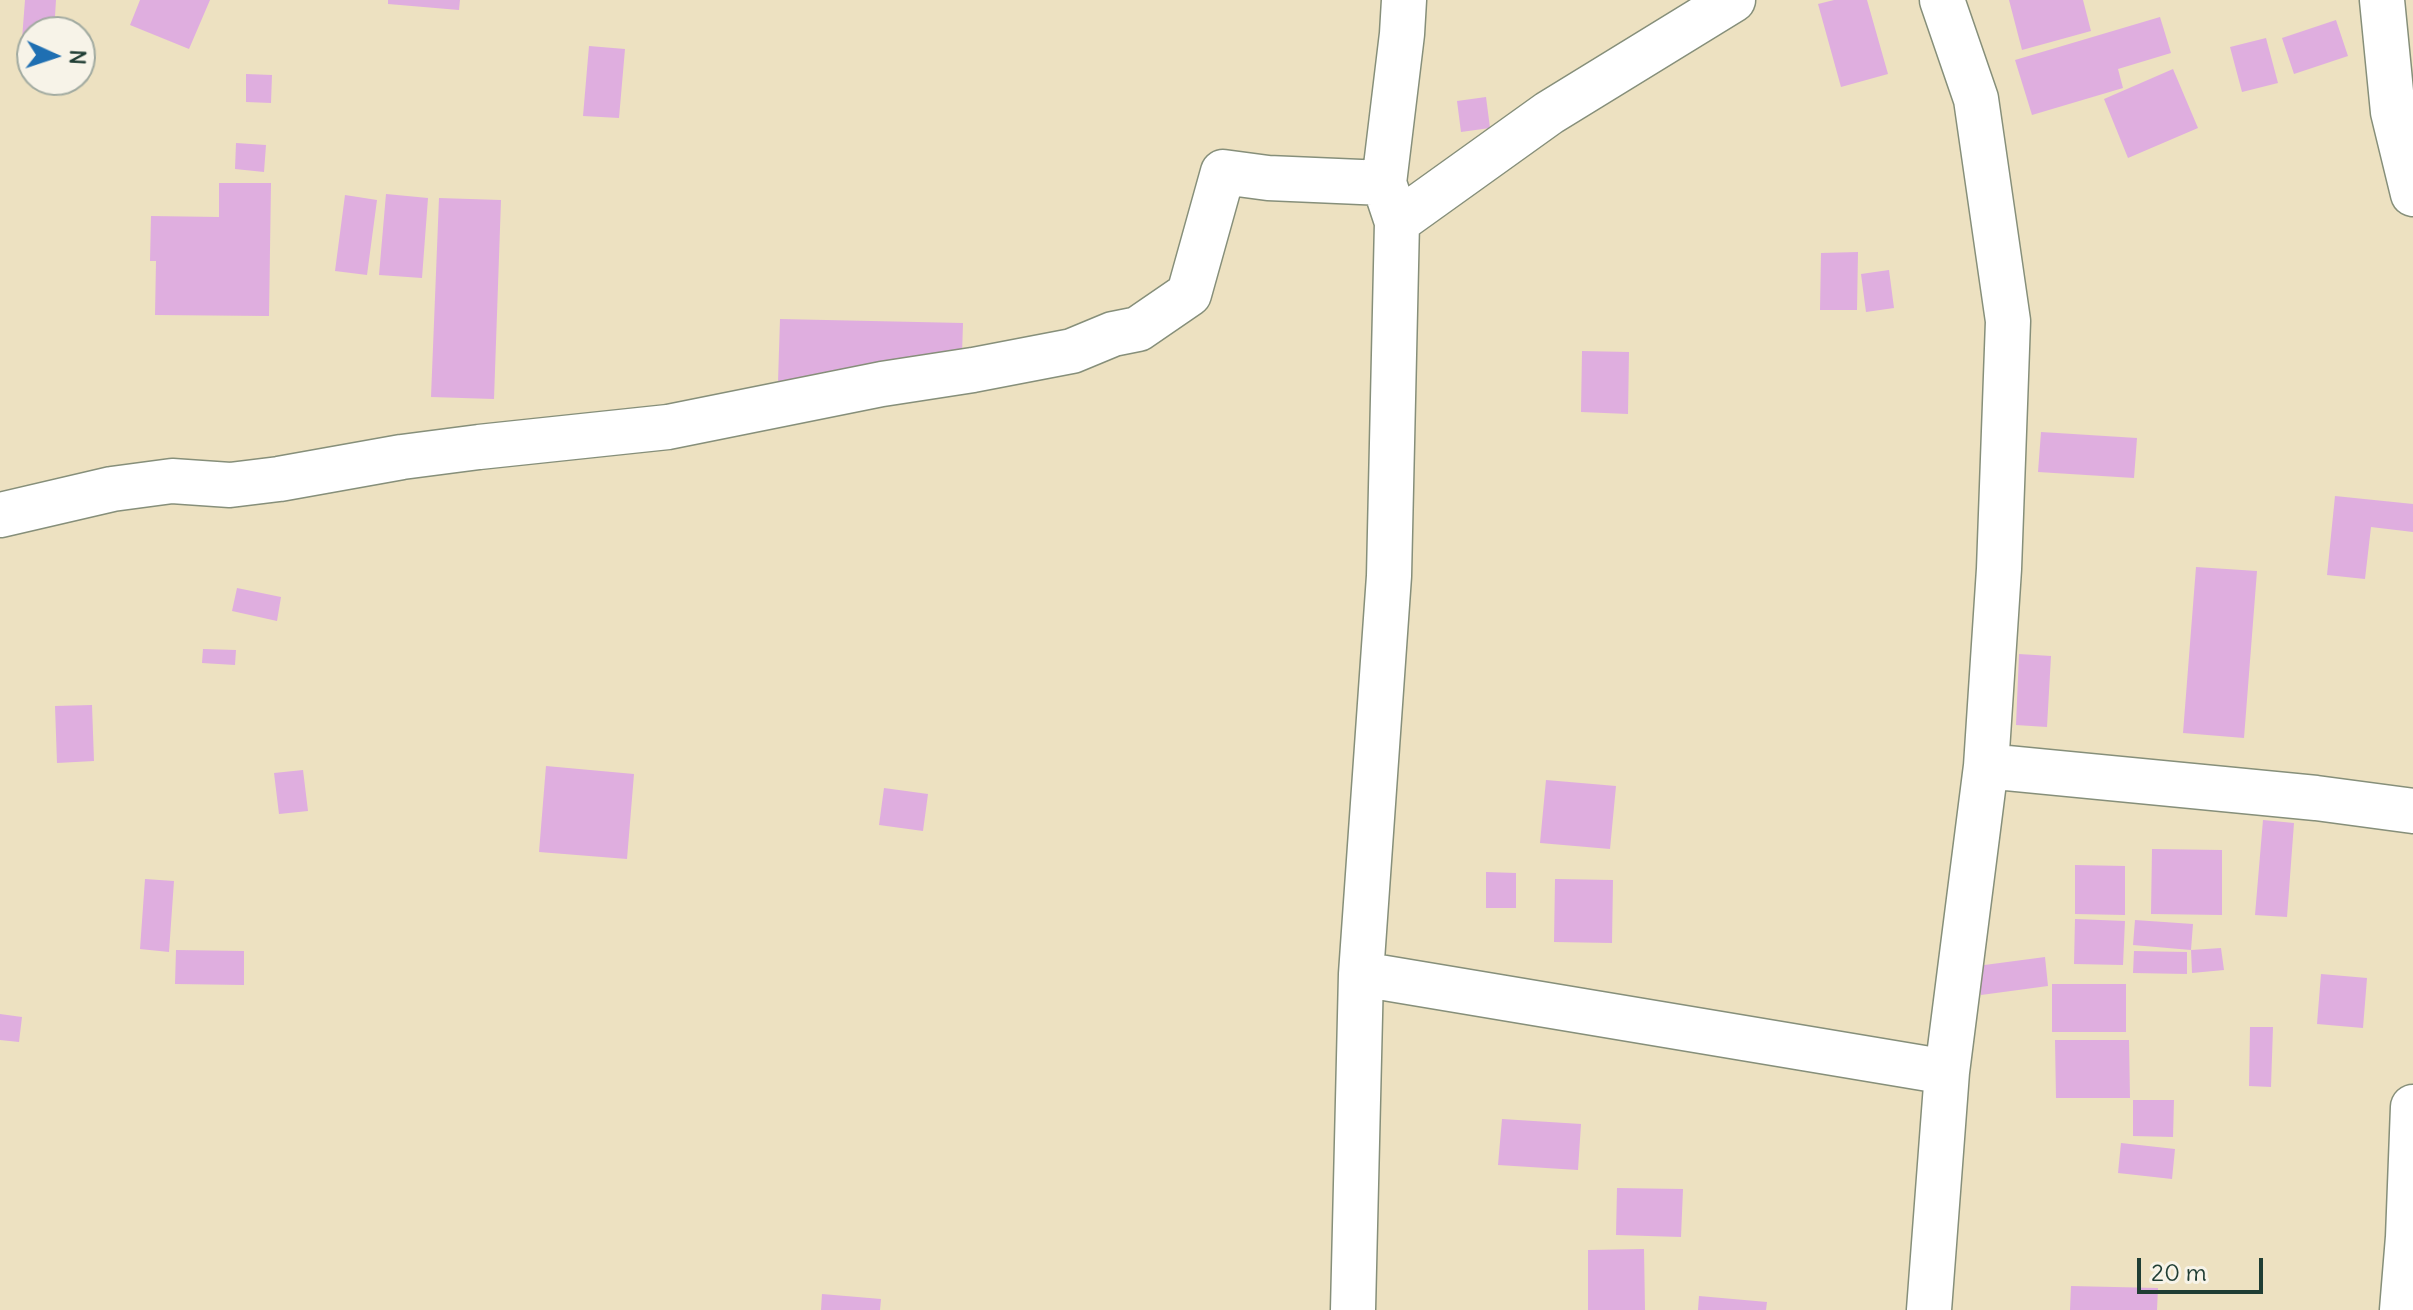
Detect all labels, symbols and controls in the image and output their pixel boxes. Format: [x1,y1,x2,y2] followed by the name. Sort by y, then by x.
[16,16,96,96] north arrow
[64,49,92,65] text: N
[2141,1242,2267,1292] scale bar
[2151,1257,2207,1287] text: 20 m

